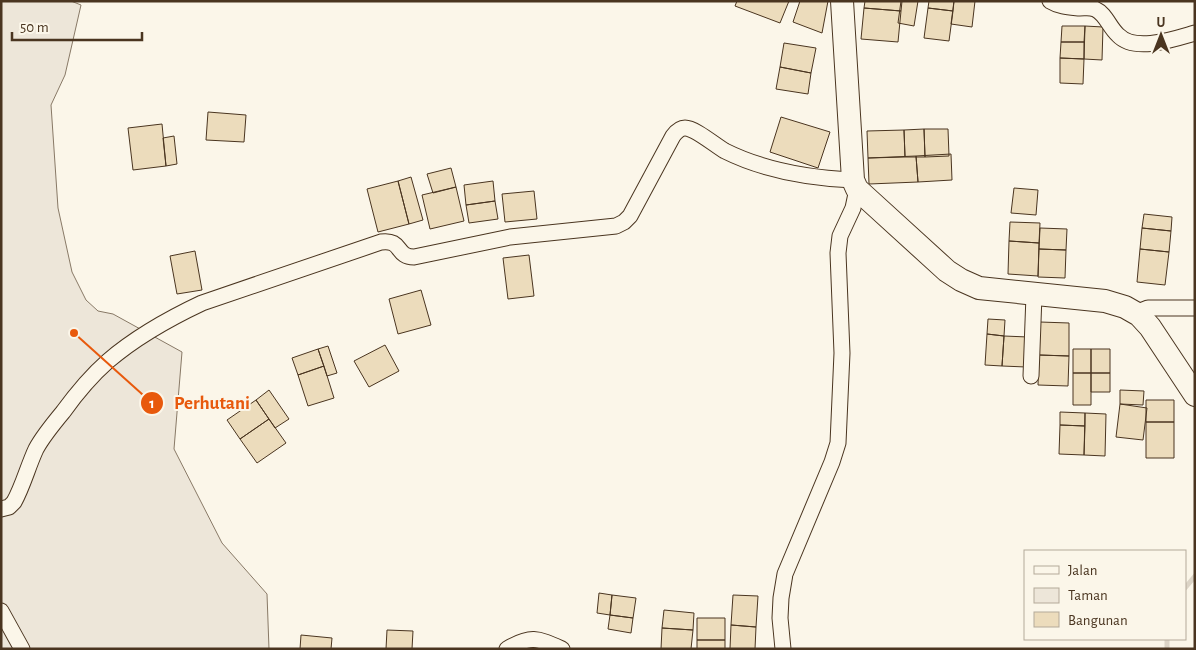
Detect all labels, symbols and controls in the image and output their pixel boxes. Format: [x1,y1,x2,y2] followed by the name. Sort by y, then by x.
[12,10,142,42] scale bar
[1136,10,1186,60] north arrow
[1157,16,1166,30] text: U
[20,20,49,35] text: 50 m
[140,386,260,420] callout: Perhutani
[174,394,250,413] text: Perhutani
[149,396,155,411] text: 1
[1024,550,1186,640] legend
[1068,563,1098,578] text: Jalan
[1068,588,1108,603] text: Taman
[1068,613,1128,628] text: Bangunan

